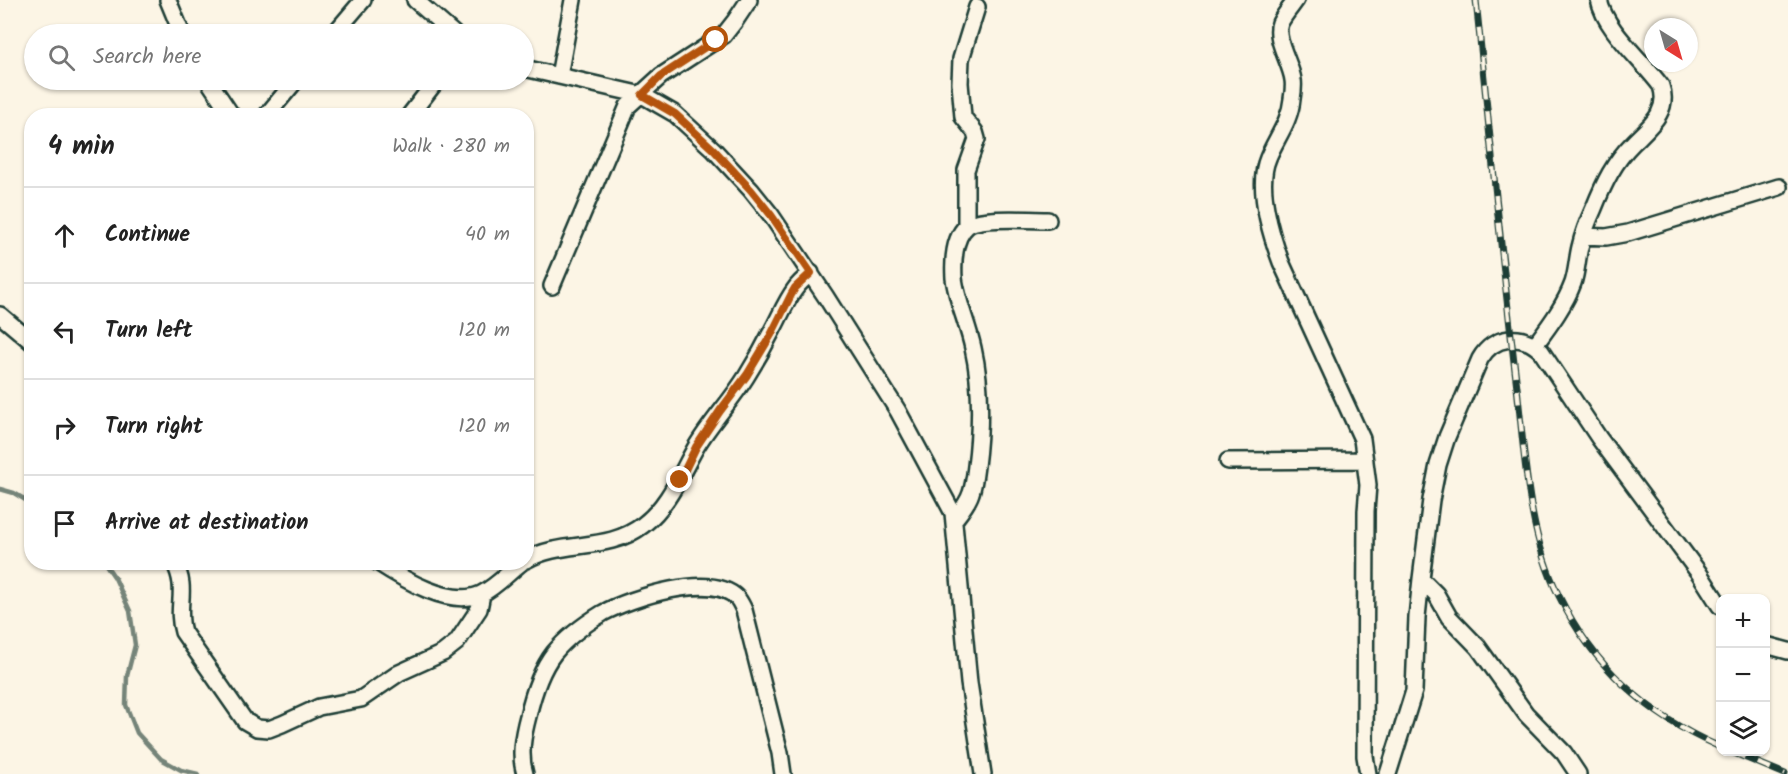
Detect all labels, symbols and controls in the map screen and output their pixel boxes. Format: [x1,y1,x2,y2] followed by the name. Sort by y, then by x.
[1644,18,1698,72] north arrow
[24,24,534,90] search box
[702,26,728,52] route start
[93,40,201,75] text: Search here
[45,41,78,74] icon: search
[48,126,115,168] text: 4 min
[392,131,510,163] text: Walk · 280 m
[105,218,190,253] text: Continue
[48,219,81,252] icon: ahead
[465,219,510,251] text: 40 m
[105,314,192,349] text: Turn left
[48,315,81,348] icon: left
[458,315,510,347] text: 120 m
[105,410,203,445] text: Turn right
[48,411,81,444] icon: right
[458,411,510,443] text: 120 m
[666,466,692,492] route end
[105,506,308,541] text: Arrive at destination
[48,507,81,540] icon: arrive
[1716,594,1770,756] map controls
[1716,594,1770,648] button: +
[1716,648,1770,702] button: −
[1716,702,1770,756] button: layers

